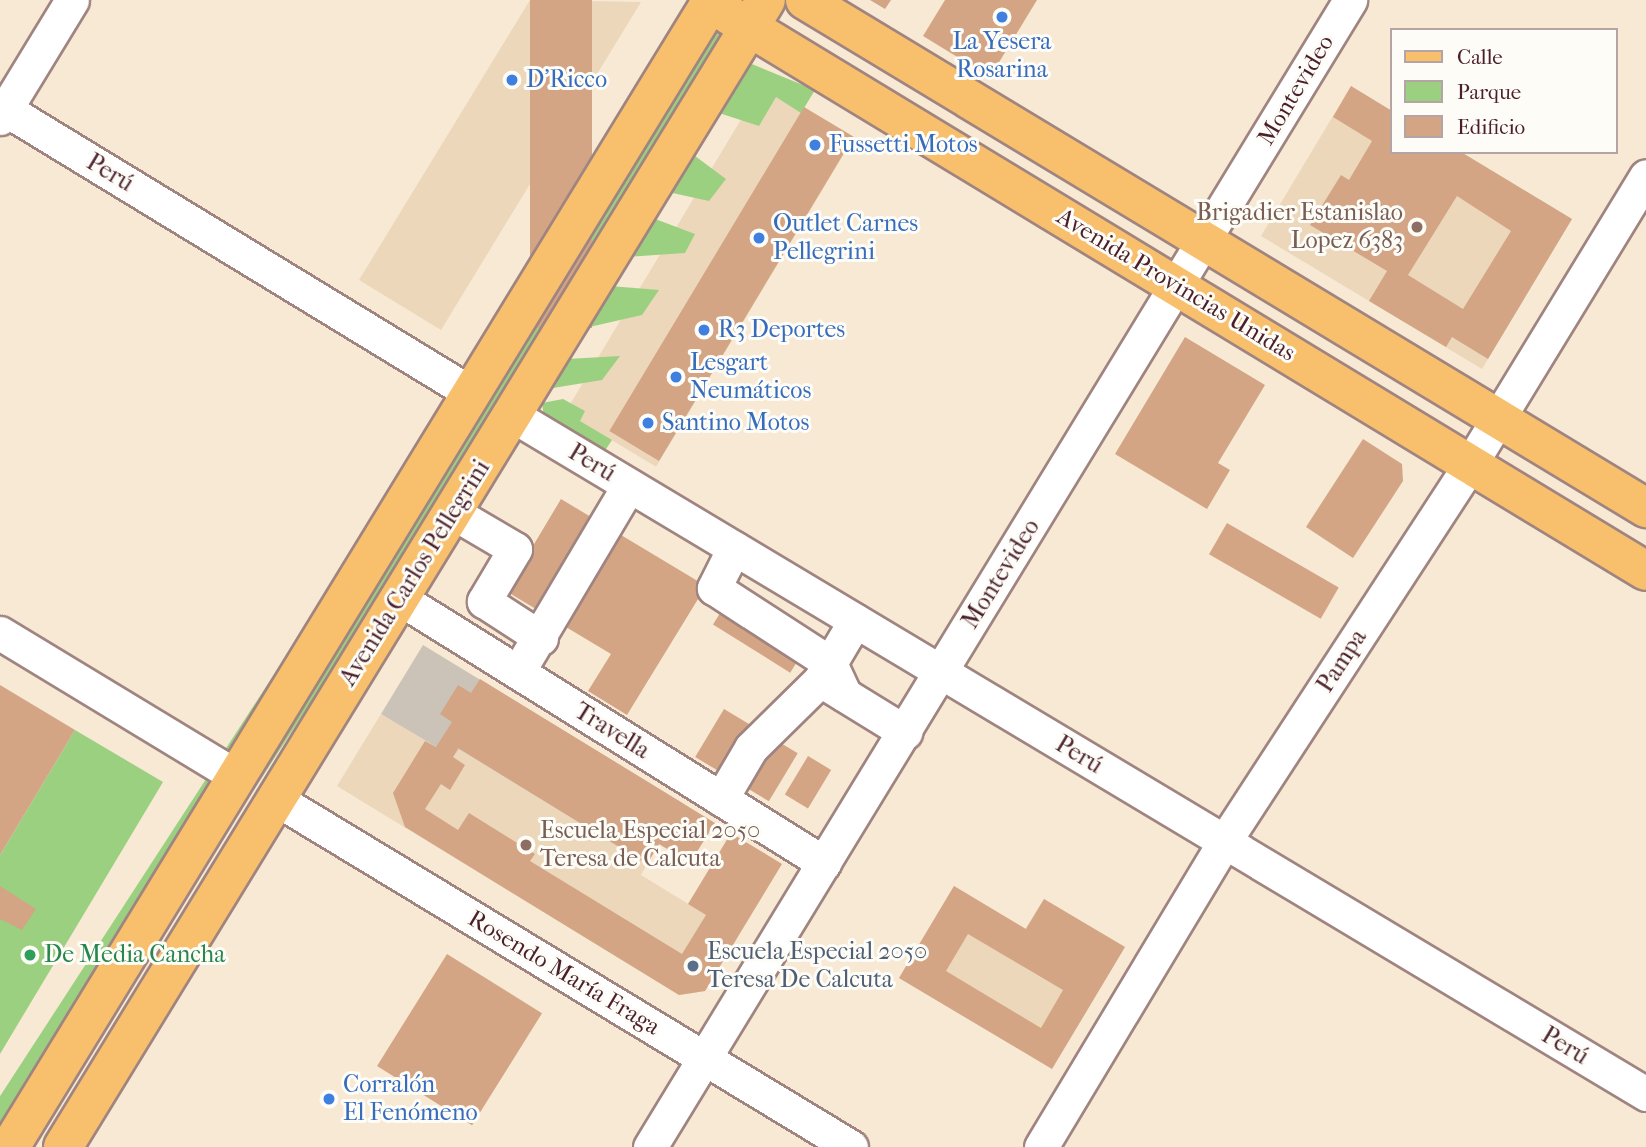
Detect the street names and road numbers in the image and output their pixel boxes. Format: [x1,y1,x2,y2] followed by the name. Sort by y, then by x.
[1252,30,1340,150] street label: Montevideo
[81,148,139,198] street label: Perú
[1052,202,1300,368] street label: Avenida Provincias Unidas
[563,438,621,488] street label: Perú
[334,455,496,691] street label: Avenida Carlos Pellegrini
[956,514,1046,634] street label: Montevideo
[1311,624,1373,698] street label: Pampa
[569,697,655,765] street label: Travella
[1050,730,1108,780] street label: Perú
[463,904,665,1042] street label: Rosendo María Fraga
[1536,1021,1594,1071] street label: Perú

